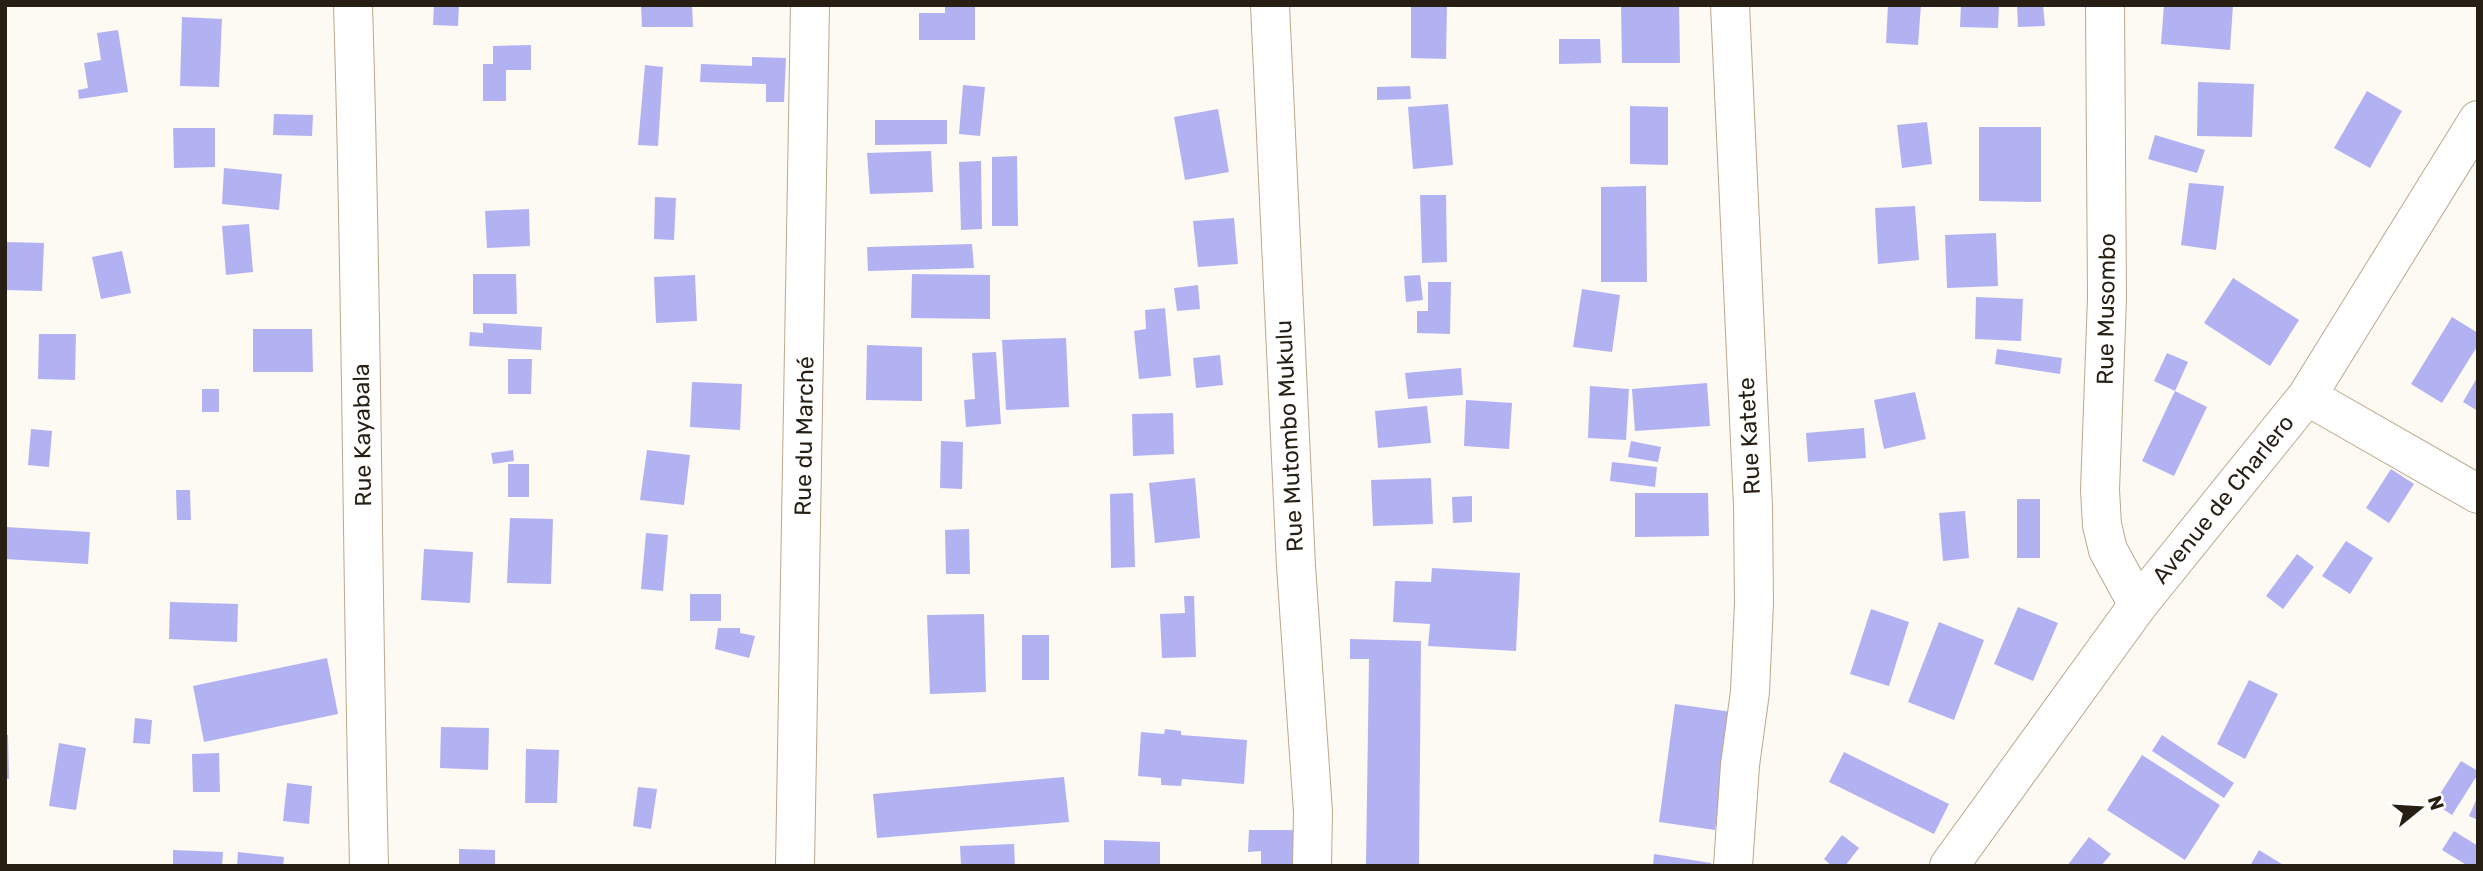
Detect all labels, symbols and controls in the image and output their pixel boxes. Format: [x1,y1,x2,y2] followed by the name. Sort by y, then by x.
[2091,233,2121,385] street label: Rue Musombo
[1269,319,1309,553] street label: Rue Mutombo Mukulu
[789,356,819,516] street label: Rue du Marché
[347,363,377,507] street label: Rue Kayabala
[1732,377,1766,495] street label: Rue Katete
[2146,409,2300,589] street label: Avenue de Charlero
[2385,773,2455,843] north arrow
[2423,793,2449,813] text: N

